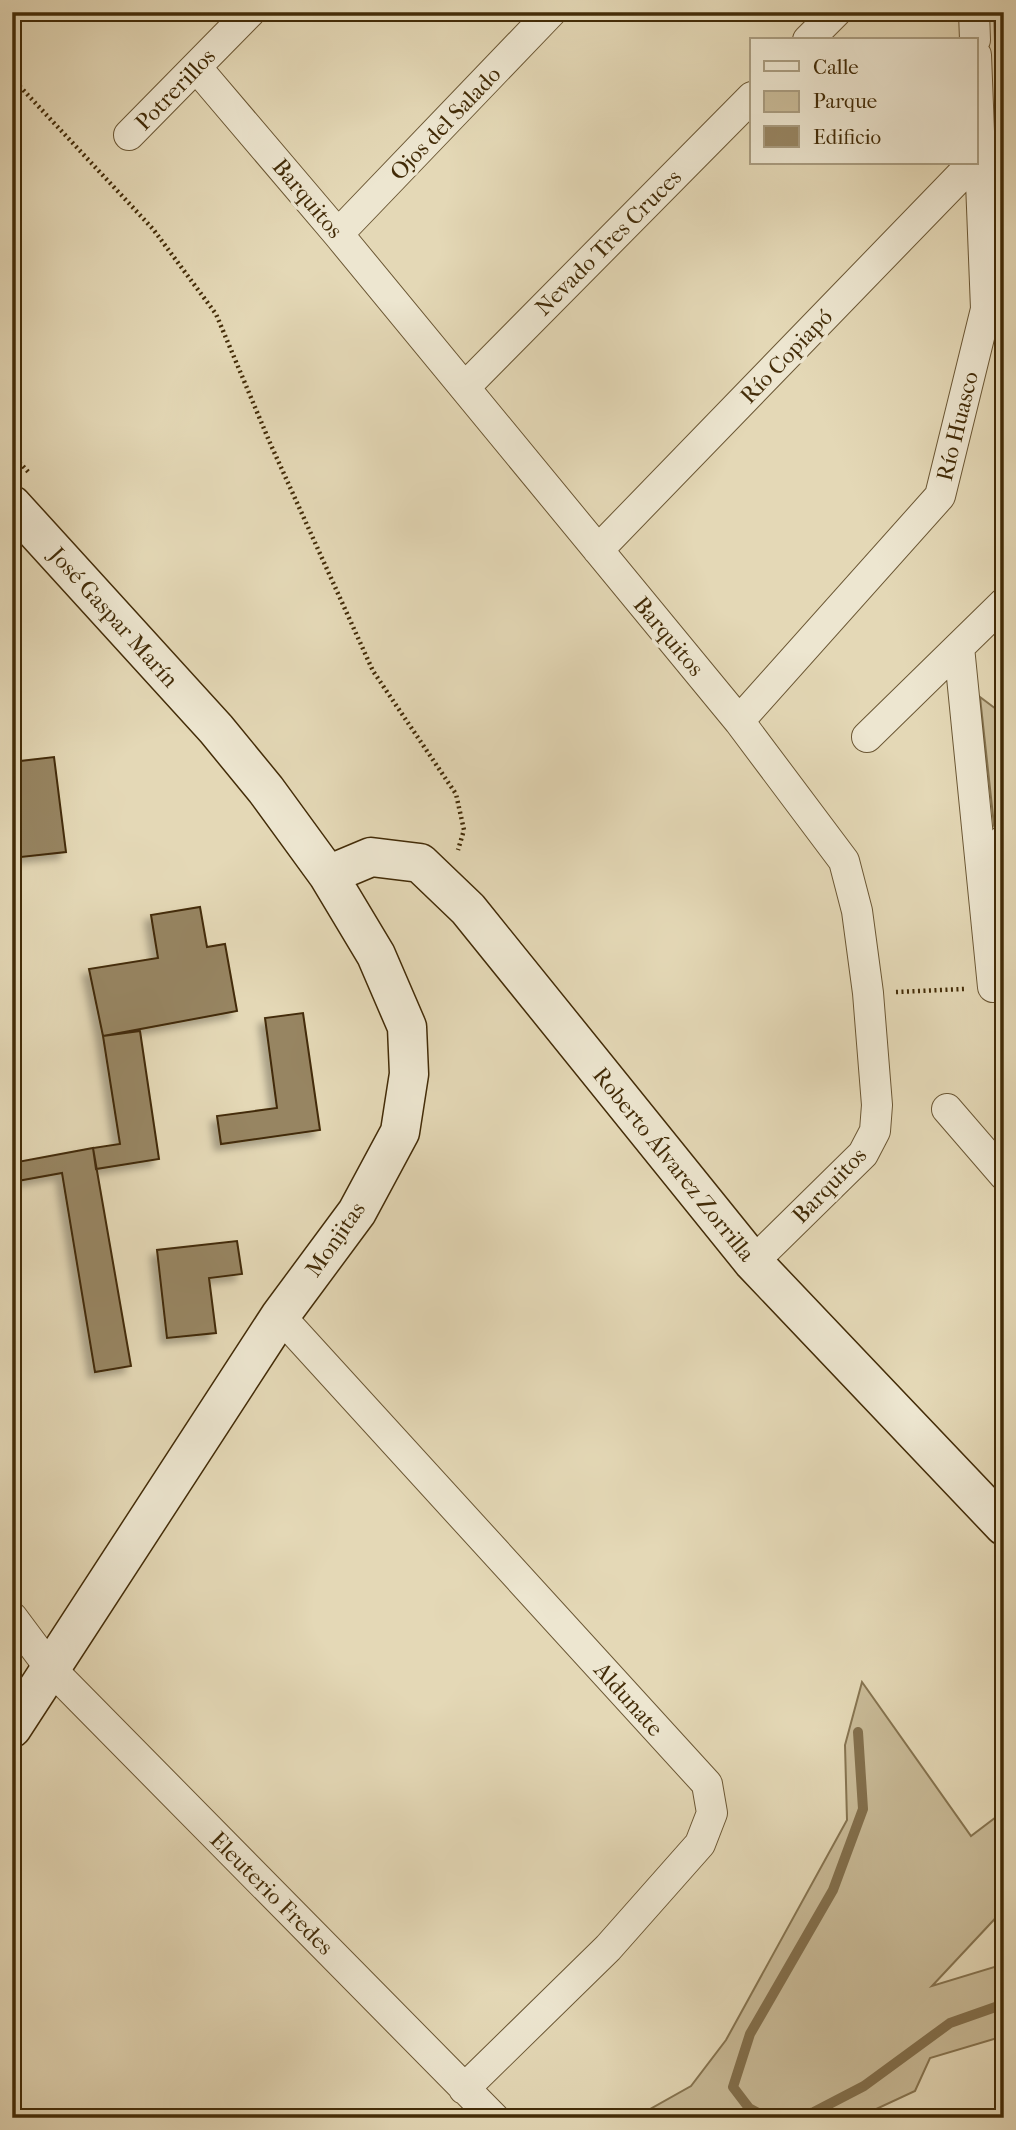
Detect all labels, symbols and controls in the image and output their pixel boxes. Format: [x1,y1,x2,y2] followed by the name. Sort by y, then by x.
[750,38,978,164] legend
[130,43,221,136] street label: Potrerillos
[813,55,859,79] text: Calle
[384,61,506,186] street label: Ojos del Salado
[813,89,877,113] text: Parque
[813,125,881,149] text: Edificio
[267,153,349,243] street label: Barquitos
[530,164,687,321] street label: Nevado Tres Cruces
[735,303,838,409] street label: Río Copiapó
[931,369,984,484] street label: Río Huasco
[42,540,184,694] street label: José Gaspar Marín
[628,591,710,681] street label: Barquitos
[587,1062,760,1267] street label: Roberto Álvarez Zorrilla
[787,1142,872,1229] street label: Barquitos
[300,1197,371,1282] street label: Monjitas
[588,1656,669,1742] street label: Aldunate
[205,1826,339,1960] street label: Eleuterio Fredes

